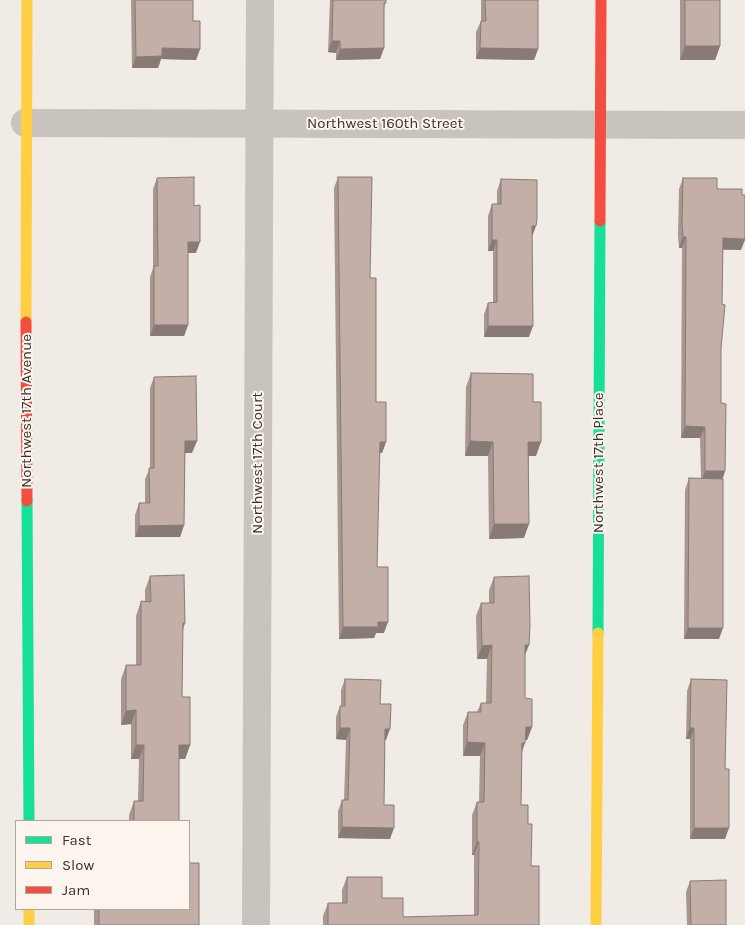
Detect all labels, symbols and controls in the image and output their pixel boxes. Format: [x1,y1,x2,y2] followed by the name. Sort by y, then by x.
[307,115,463,133] street label: Northwest 160th Street
[18,334,36,488] street label: Northwest 17th Avenue
[249,392,267,534] street label: Northwest 17th Court
[590,393,608,533] street label: Northwest 17th Place
[15,820,190,910] legend
[62,831,91,849] text: Fast
[62,856,94,874] text: Slow
[62,881,90,899] text: Jam

